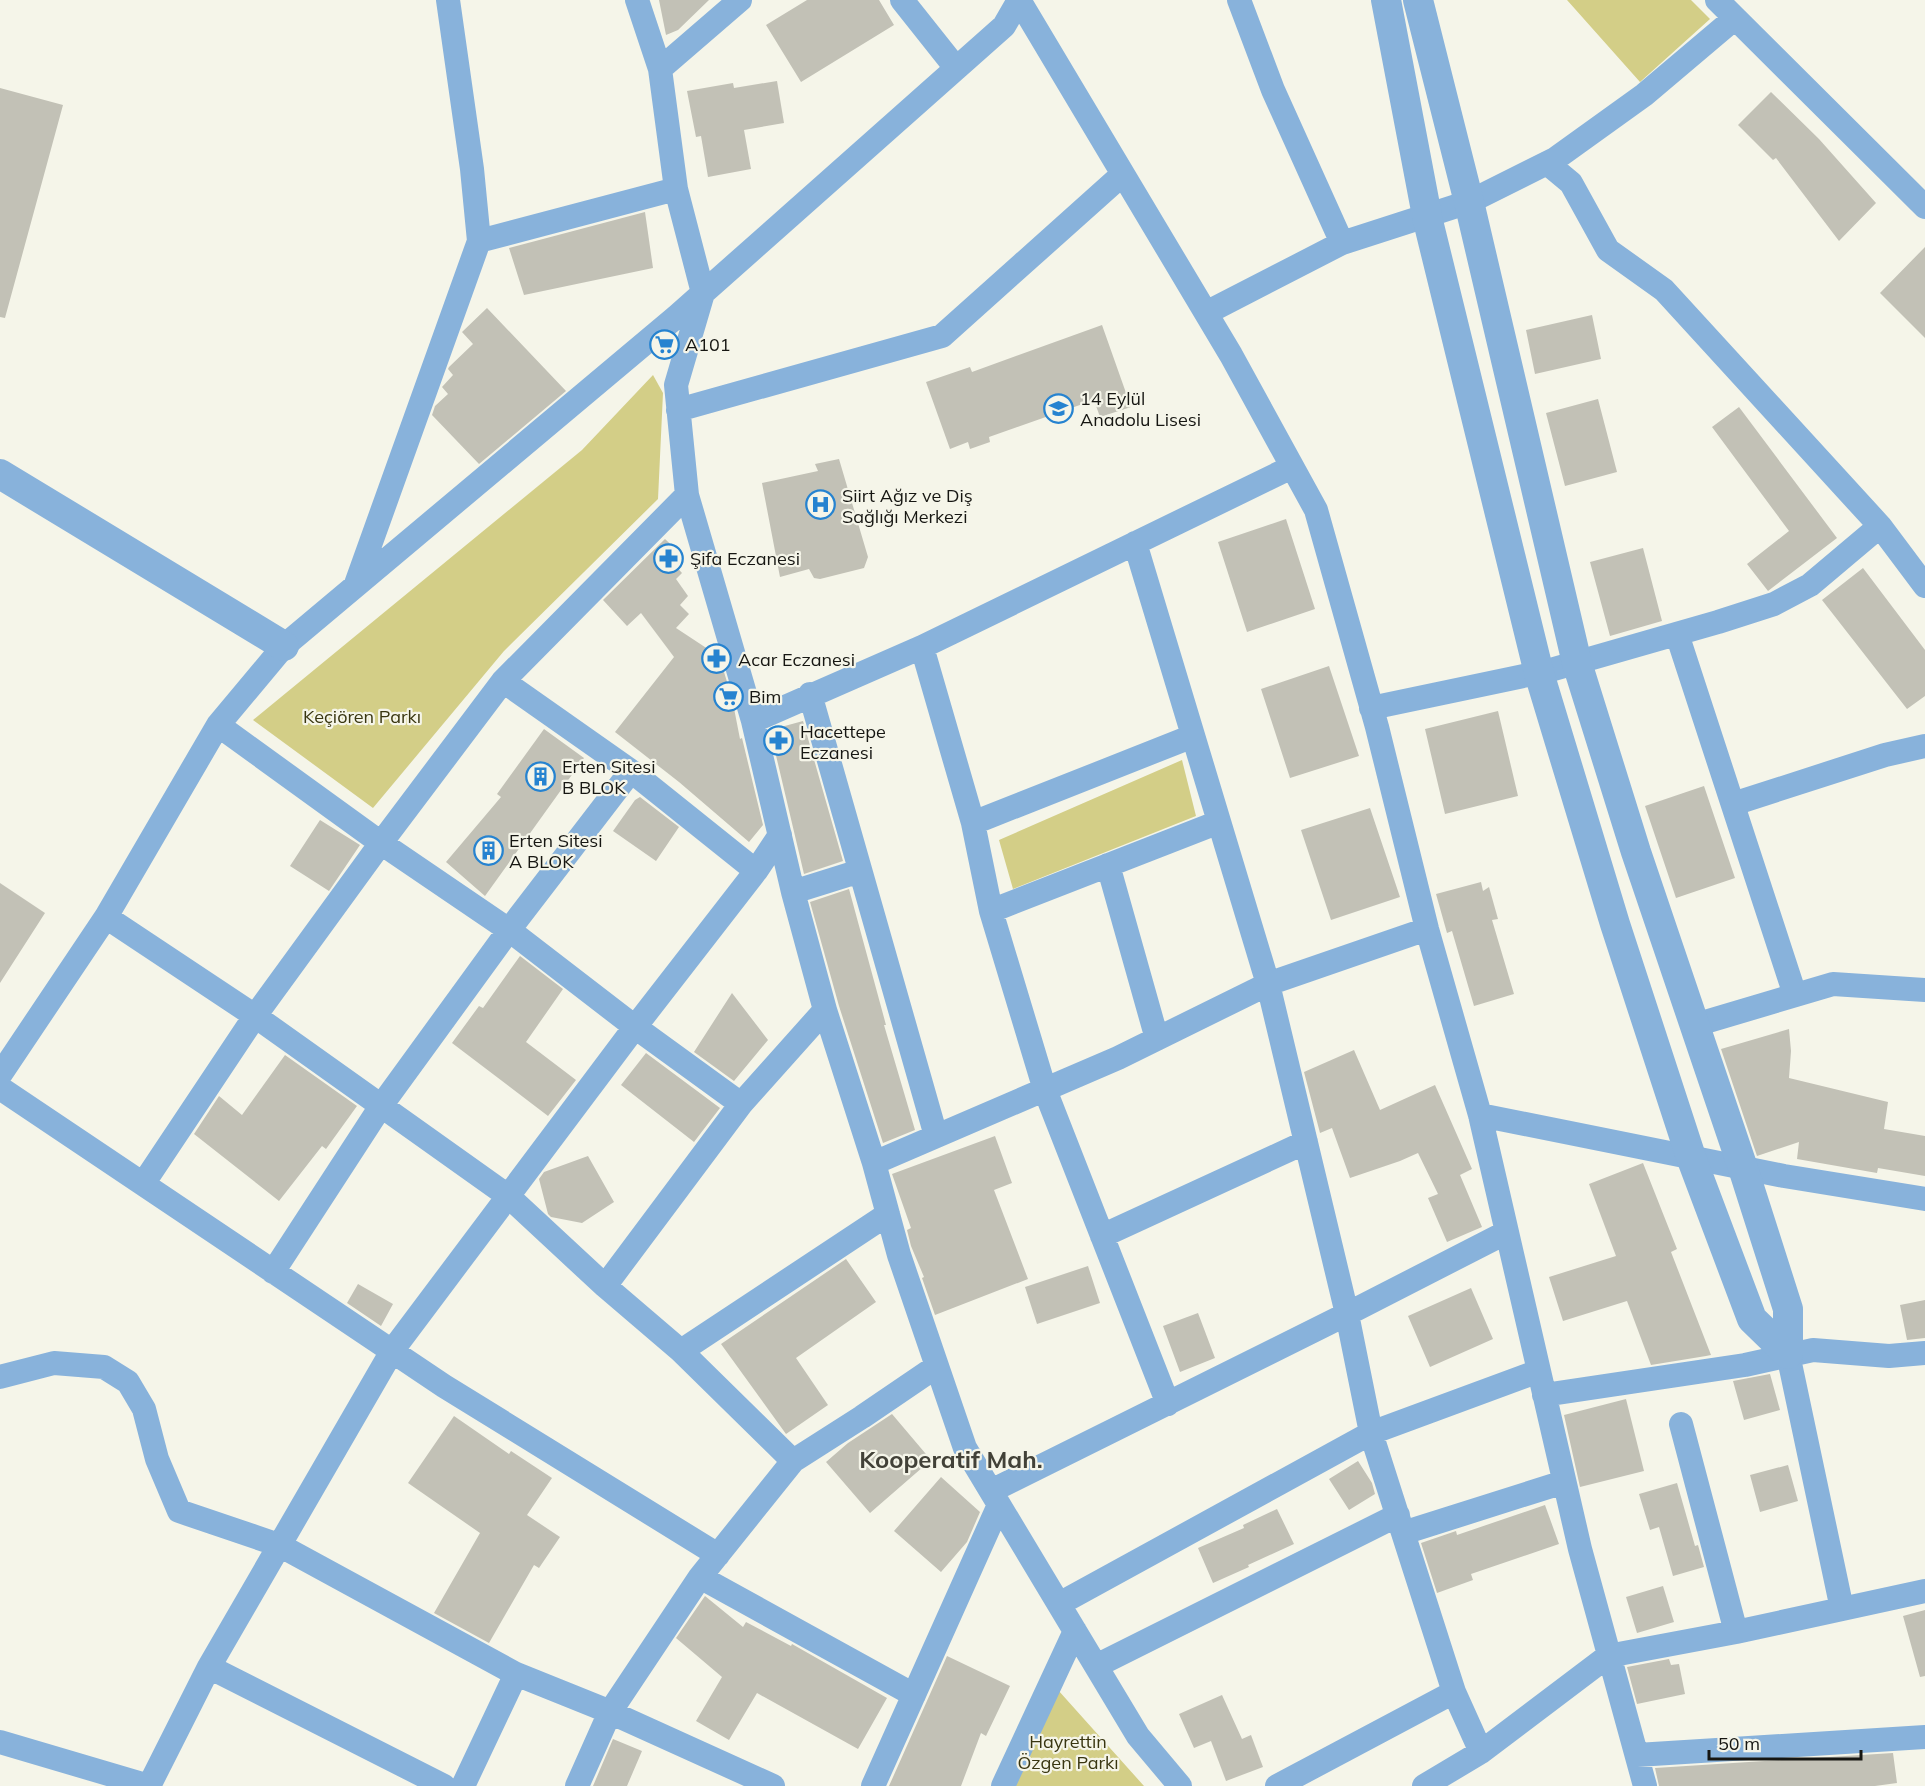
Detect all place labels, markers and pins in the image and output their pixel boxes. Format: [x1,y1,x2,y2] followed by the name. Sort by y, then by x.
[648,328,680,360] supermarket icon: A101
[685,333,731,356] place label: A101
[1080,387,1201,431] place label: 14 Eylül Anadolu Lisesi
[1043,392,1075,424] school or university icon: 14 Eylül Anadolu Lisesi
[842,484,973,528] place label: Siirt Ağız ve Diş Sağlığı Merkezi
[805,489,837,521] hospital icon: Siirt Ağız ve Diş Sağlığı Merkezi
[653,542,685,574] pharmacy icon: Şifa Eczanesi
[690,547,800,570] place label: Şifa Eczanesi
[701,643,733,675] pharmacy icon: Acar Eczanesi
[738,648,855,671] place label: Acar Eczanesi
[712,680,744,712] supermarket icon: Bim
[749,685,781,708] place label: Bim
[800,720,886,764] place label: Hacettepe Eczanesi
[763,725,795,757] pharmacy icon: Hacettepe Eczanesi
[562,755,656,799] place label: Erten Sitesi B BLOK
[525,760,557,792] building icon: Erten Sitesi B BLOK
[509,829,603,873] place label: Erten Sitesi A BLOK
[472,834,504,866] building icon: Erten Sitesi A BLOK

